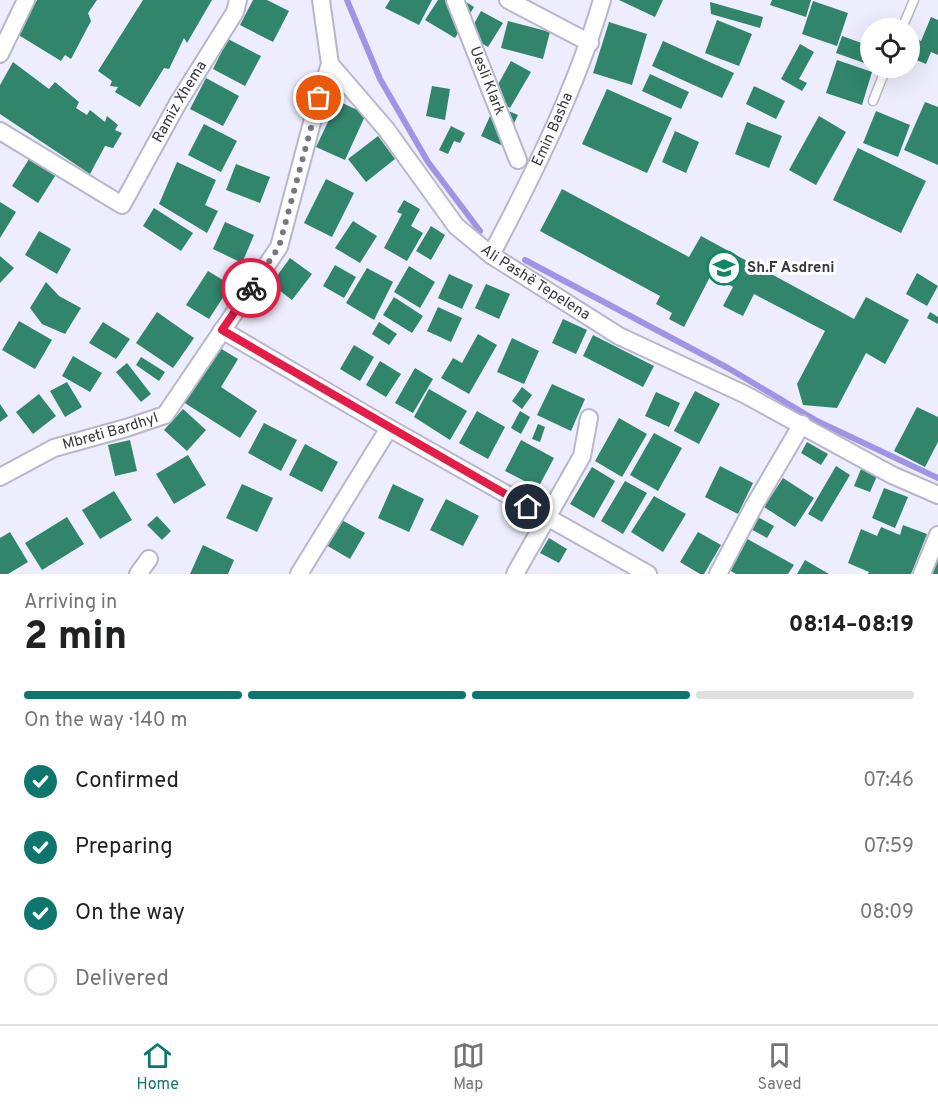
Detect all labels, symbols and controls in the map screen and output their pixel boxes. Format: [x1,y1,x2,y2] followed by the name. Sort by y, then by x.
[860,18,920,78] map controls
[860,18,920,78] button: locate
[465,44,509,118] street label: Uesli Klark
[148,57,211,146] street label: Ramiz Xhema
[293,72,344,123] pin
[302,81,335,114] icon: bag
[528,90,578,169] street label: Emin Basha
[476,241,594,325] street label: Ali Pashë Tepelena
[706,250,742,286] school or university icon: Sh.F Asdreni
[221,258,281,318] courier
[747,259,835,278] place label: Sh.F Asdreni
[235,272,268,305] icon: bike
[60,408,161,455] street label: Mbreti Bardhyl
[502,481,553,532] pin
[511,490,544,523] icon: home
[24,590,117,616] text: Arriving in
[789,612,914,639] text: 08:14–08:19
[24,614,127,663] text: 2 min
[24,708,187,734] text: On the way · 140 m
[24,765,57,798] icon: check
[75,768,179,795] text: Confirmed
[863,768,914,794] text: 07:46
[24,831,57,864] icon: check
[75,834,173,861] text: Preparing
[863,834,914,860] text: 07:59
[24,897,57,930] icon: check
[75,900,185,927] text: On the way
[860,900,914,926] text: 08:09
[75,966,169,993] text: Delivered
[136,1039,179,1095] tab: Home
[452,1039,485,1095] tab: Map
[758,1039,802,1095] tab: Saved

